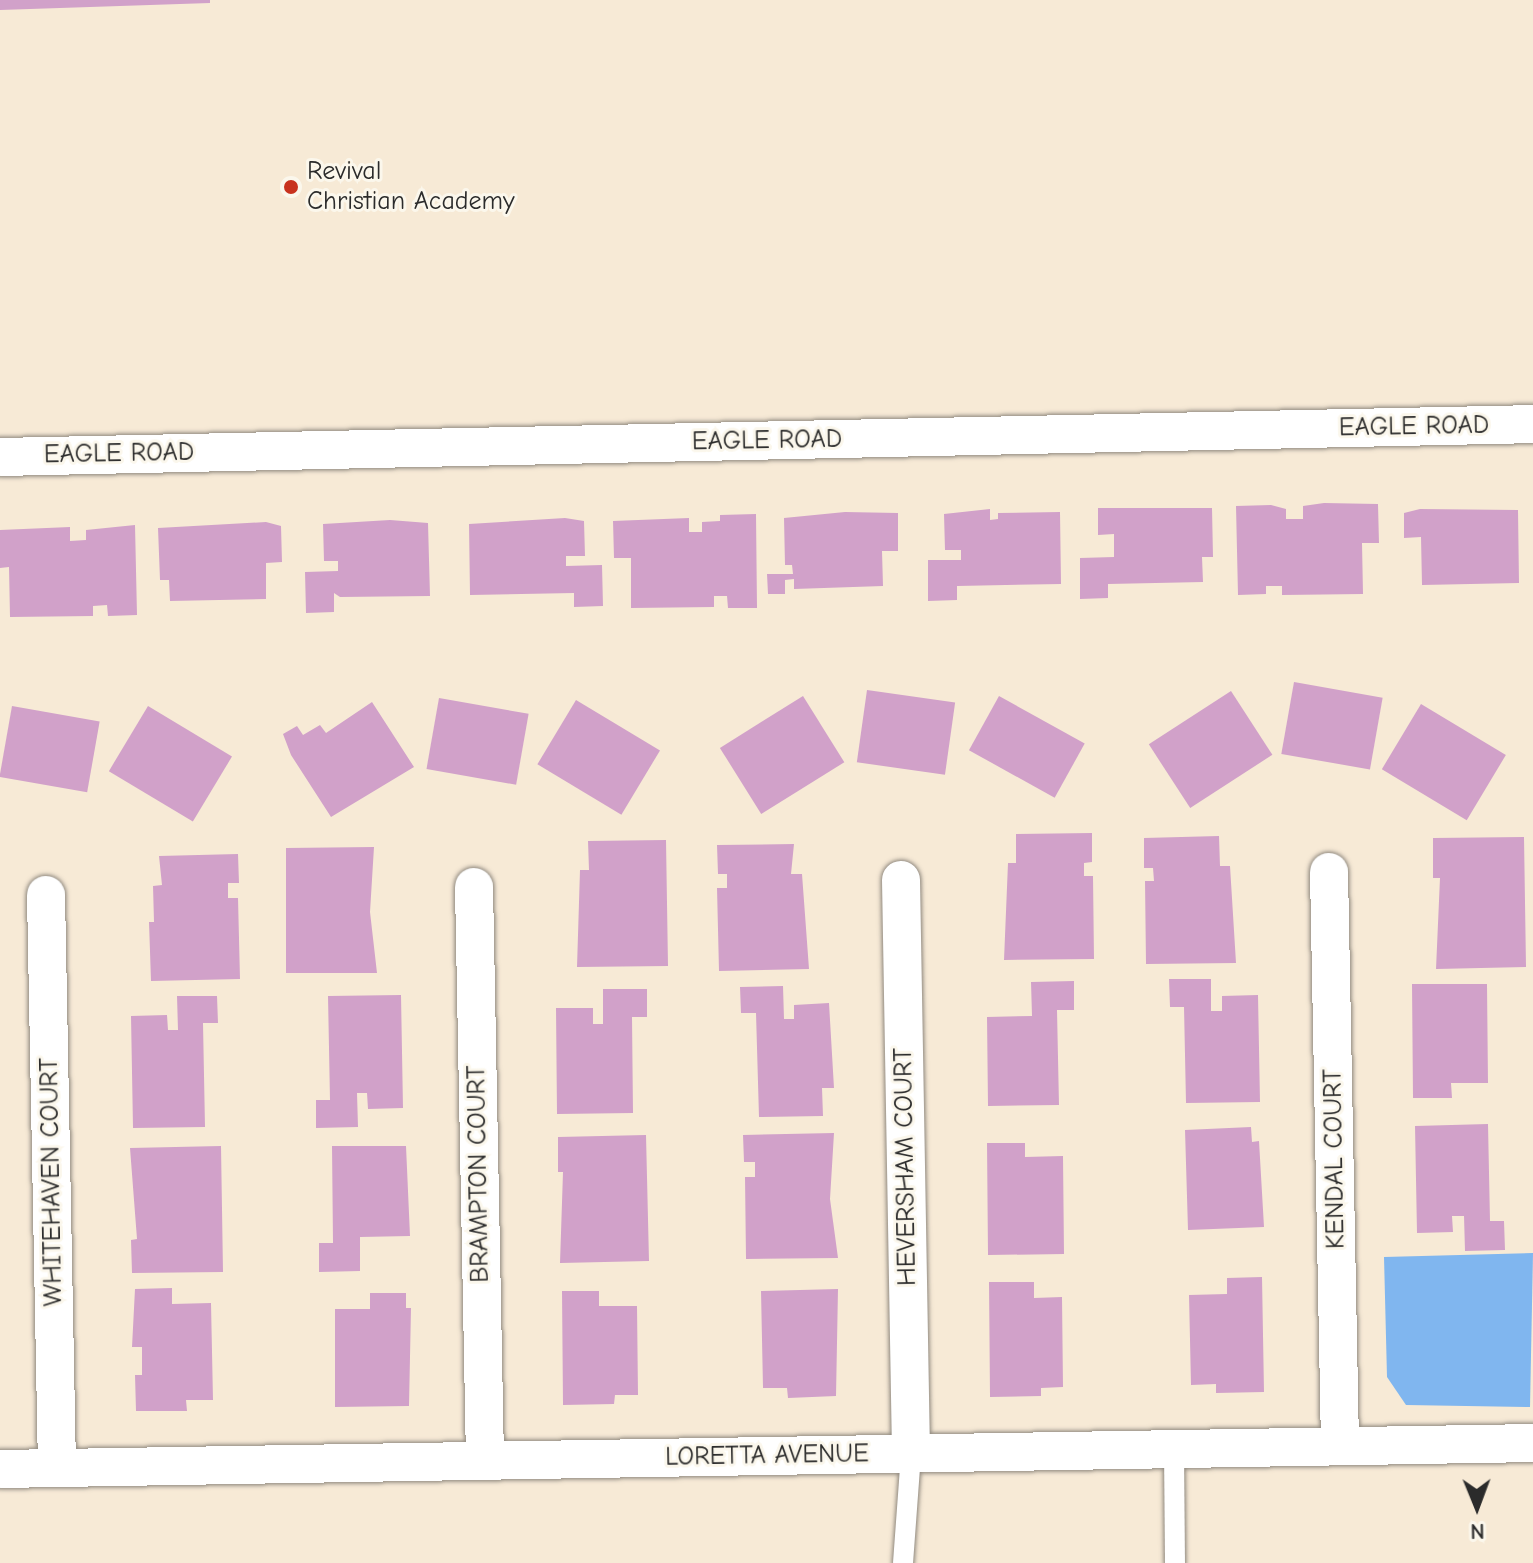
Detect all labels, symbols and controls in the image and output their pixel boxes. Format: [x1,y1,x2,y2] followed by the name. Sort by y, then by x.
[307,156,515,218] place label: Revival Christian Academy
[282,178,300,196] marker: Revival Christian Academy
[1339,410,1489,444] street label: EAGLE ROAD
[692,424,842,458] street label: EAGLE ROAD
[44,437,194,471] street label: EAGLE ROAD
[888,1048,924,1286] street label: HEVERSHAM COURT
[34,1057,70,1307] street label: WHITEHAVEN COURT
[462,1065,496,1283] street label: BRAMPTON COURT
[1318,1069,1352,1249] street label: KENDAL COURT
[665,1439,869,1473] street label: LORETTA AVENUE
[1437,1467,1517,1547] north arrow
[1470,1518,1485,1544] text: N

